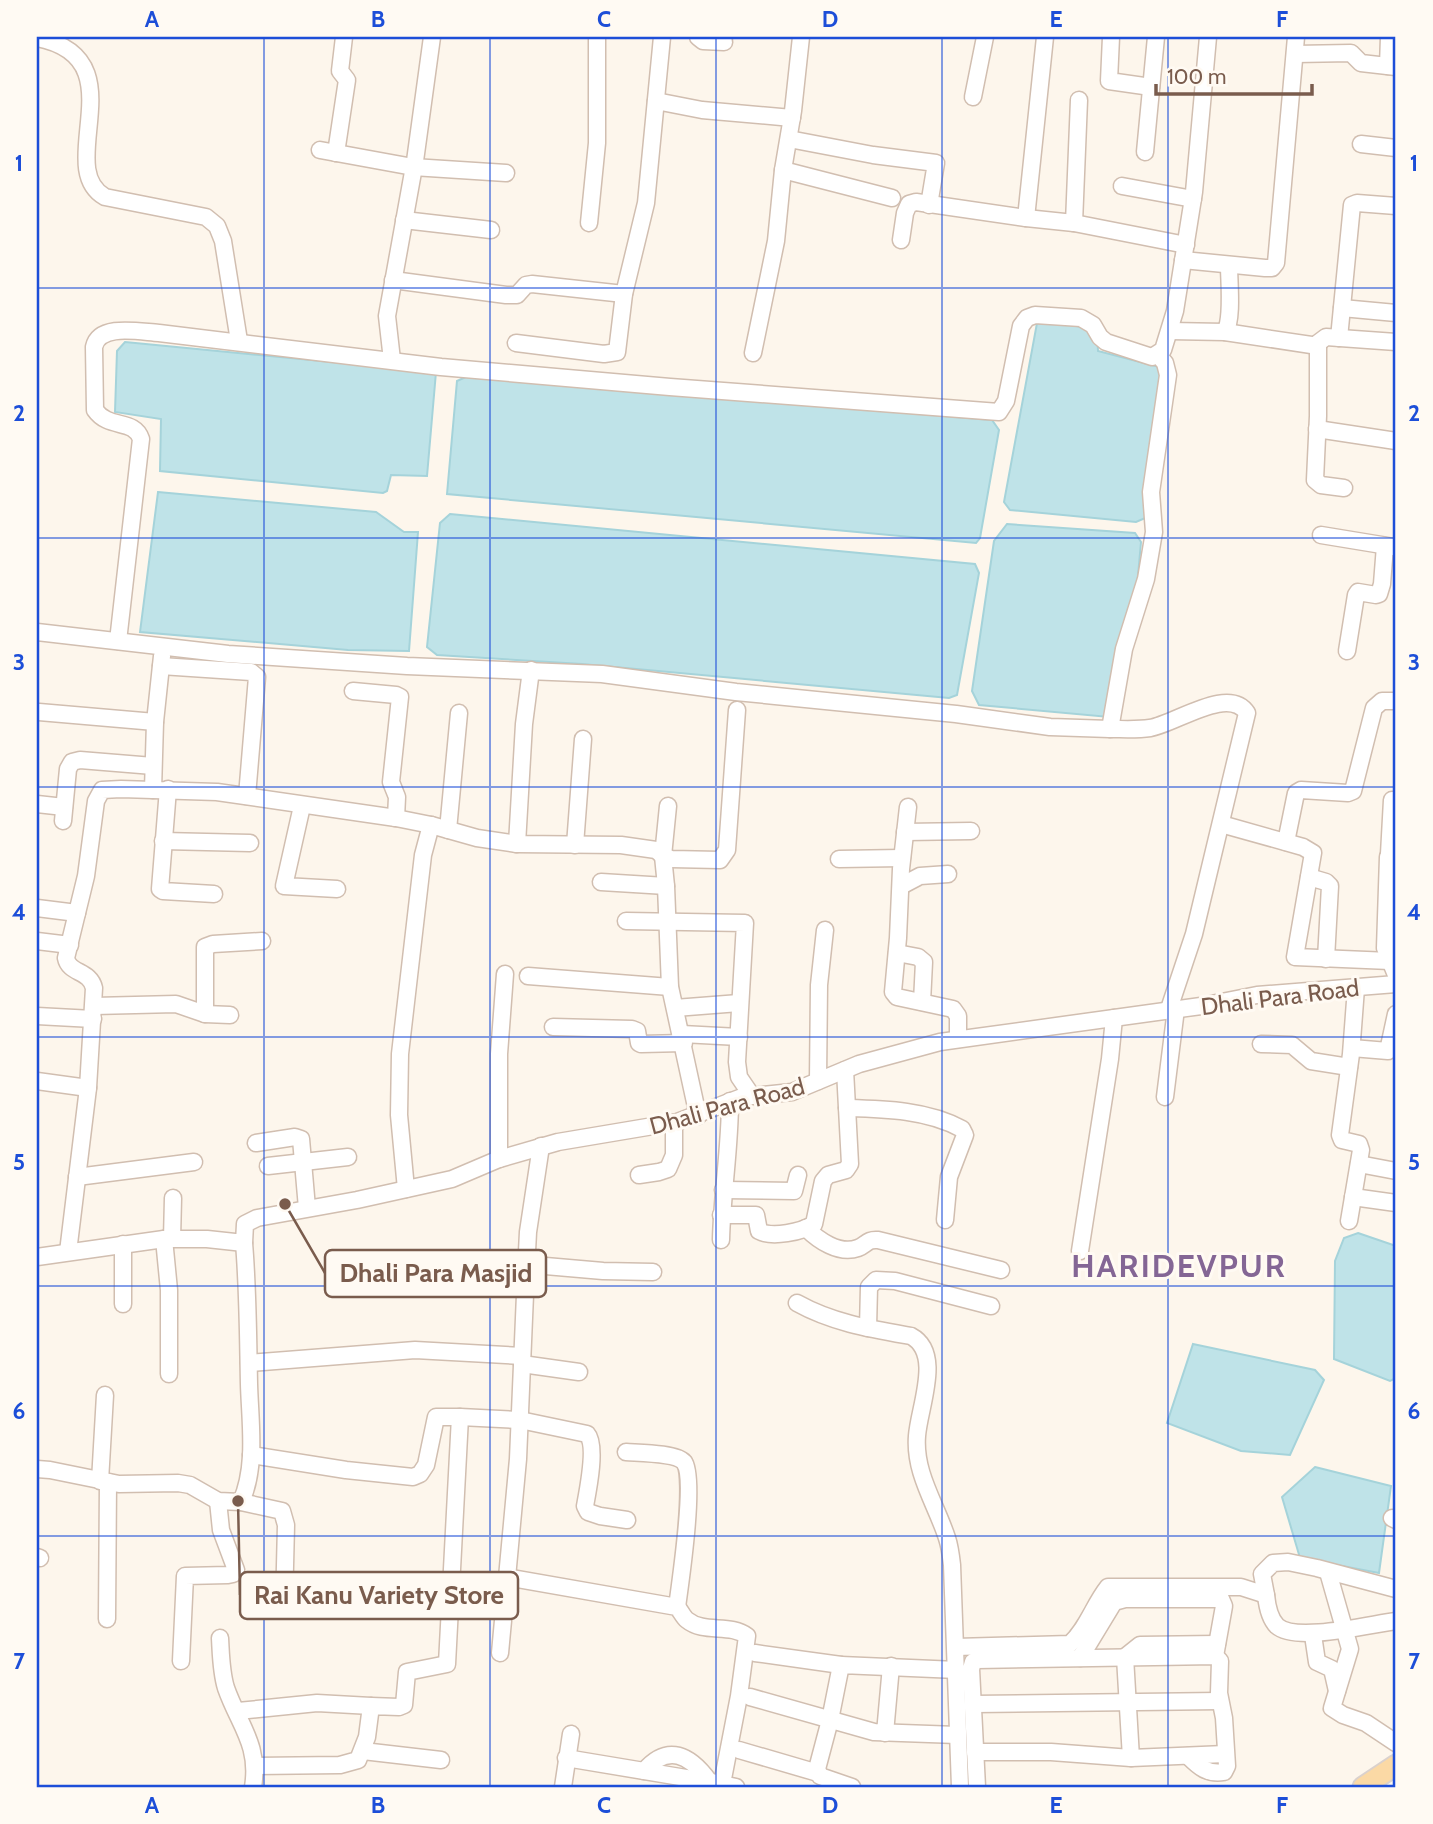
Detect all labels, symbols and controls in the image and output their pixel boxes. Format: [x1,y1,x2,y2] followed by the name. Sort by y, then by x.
[145,5,160,33] text: A
[371,5,385,33] text: B
[597,5,611,33] text: C
[822,5,838,33] text: D
[1049,5,1063,33] text: E
[1276,5,1288,33] text: F
[1156,52,1312,96] scale bar
[1167,64,1226,89] text: 100 m
[15,149,23,177] text: 1
[1410,149,1418,177] text: 1
[13,399,25,427] text: 2
[1408,399,1420,427] text: 2
[13,648,25,676] text: 3
[1408,648,1420,676] text: 3
[12,898,26,926] text: 4
[1407,898,1421,926] text: 4
[1199,973,1361,1021] street label: Dhali Para Road
[646,1071,808,1141] street label: Dhali Para Road
[13,1148,25,1176] text: 5
[1408,1148,1420,1176] text: 5
[1071,1246,1287,1285] district label: HARIDEVPUR
[325,1250,546,1297] callout: Dhali Para Masjid
[340,1257,532,1289] text: Dhali Para Masjid
[13,1397,25,1425] text: 6
[1408,1397,1420,1425] text: 6
[240,1572,518,1619] callout: Rai Kanu Variety Store
[254,1579,504,1611] text: Rai Kanu Variety Store
[13,1647,25,1675] text: 7
[1408,1647,1420,1675] text: 7
[145,1791,160,1819] text: A
[371,1791,385,1819] text: B
[597,1791,611,1819] text: C
[822,1791,838,1819] text: D
[1049,1791,1063,1819] text: E
[1276,1791,1288,1819] text: F

